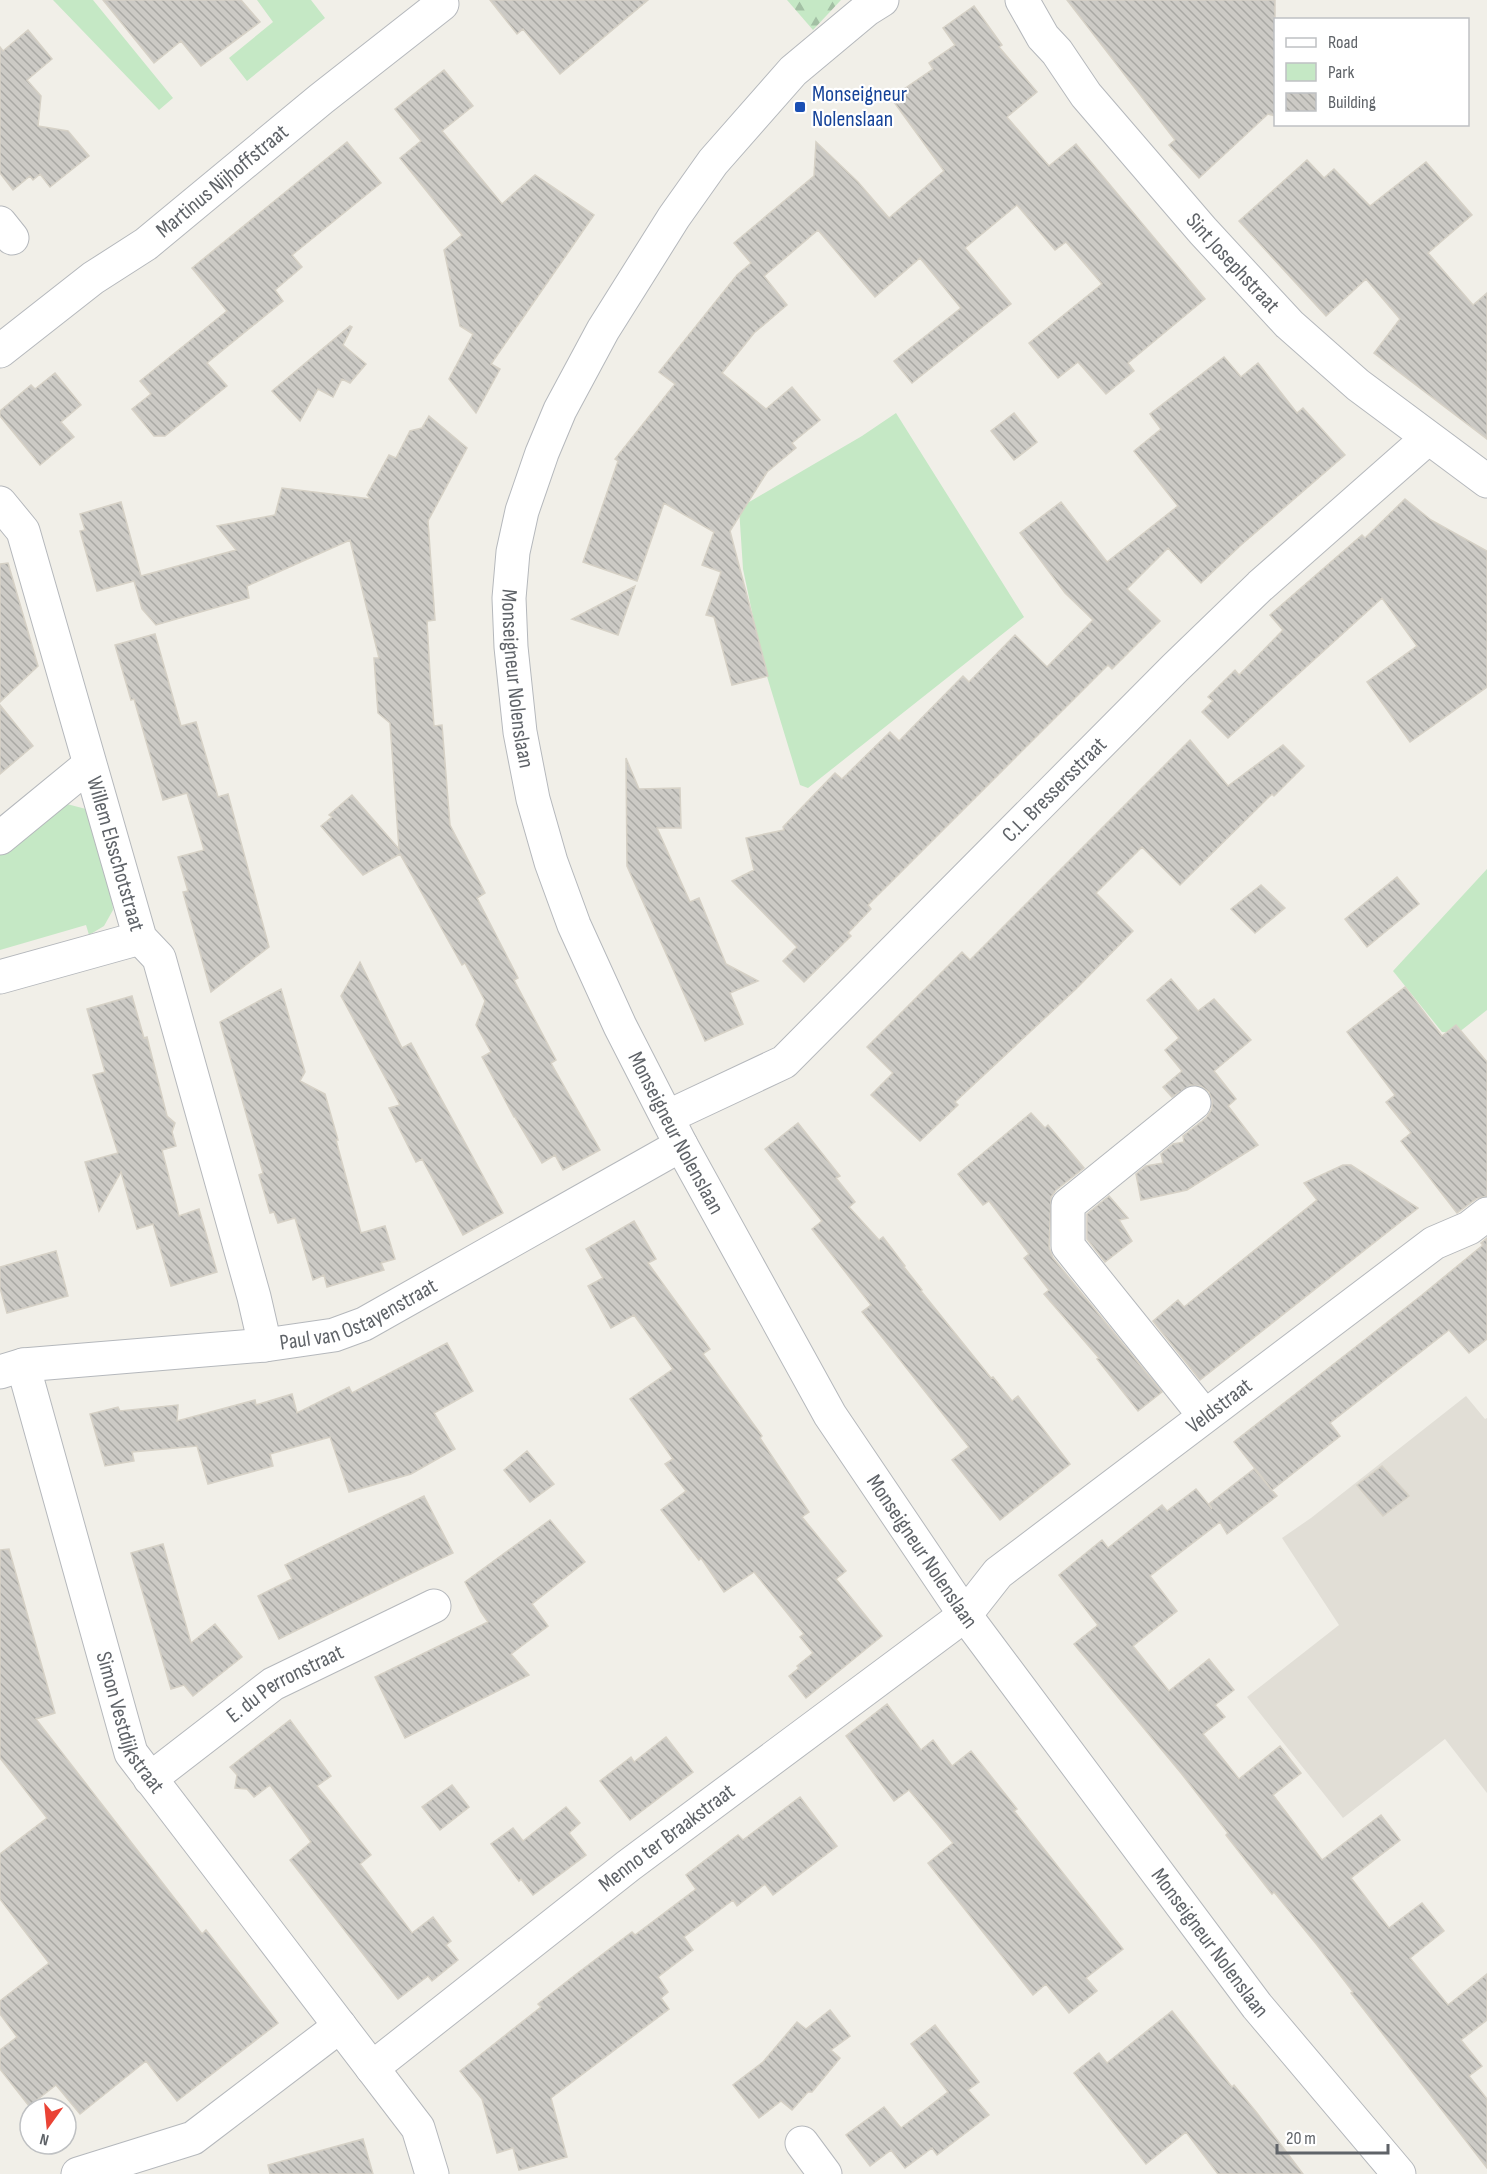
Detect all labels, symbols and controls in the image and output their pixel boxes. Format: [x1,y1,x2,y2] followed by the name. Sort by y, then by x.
[1274,18,1469,126] legend
[1328,32,1358,53] text: Road
[1328,62,1354,83] text: Park
[812,81,907,133] place label: Monseigneur Nolenslaan
[1328,92,1376,113] text: Building
[793,100,807,114] marker: Monseigneur Nolenslaan
[150,118,294,244] street label: Martinus Nijhoffstraat
[1180,207,1286,319] street label: Sint Josephstraat
[495,588,540,770] street label: Monseigneur Nolenslaan
[996,731,1113,848] street label: C.L. Bressersstraat
[81,773,151,935] street label: Willem Elsschotstraat
[622,1047,730,1219] street label: Monseigneur Nolenslaan
[278,1272,442,1356] street label: Paul van Ostayenstraat
[1181,1372,1258,1439] street label: Veldstraat
[861,1469,984,1634] street label: Monseigneur Nolenslaan
[221,1638,348,1729] street label: E. du Perronstraat
[90,1649,171,1799] street label: Simon Vestdijkstraat
[593,1778,740,1898] street label: Menno ter Braakstraat
[1145,1863,1275,2023] street label: Monseigneur Nolenslaan
[18,2096,78,2156] north arrow
[1277,2117,1388,2155] scale bar
[1286,2128,1316,2149] text: 20 m
[38,2129,51,2149] text: N

